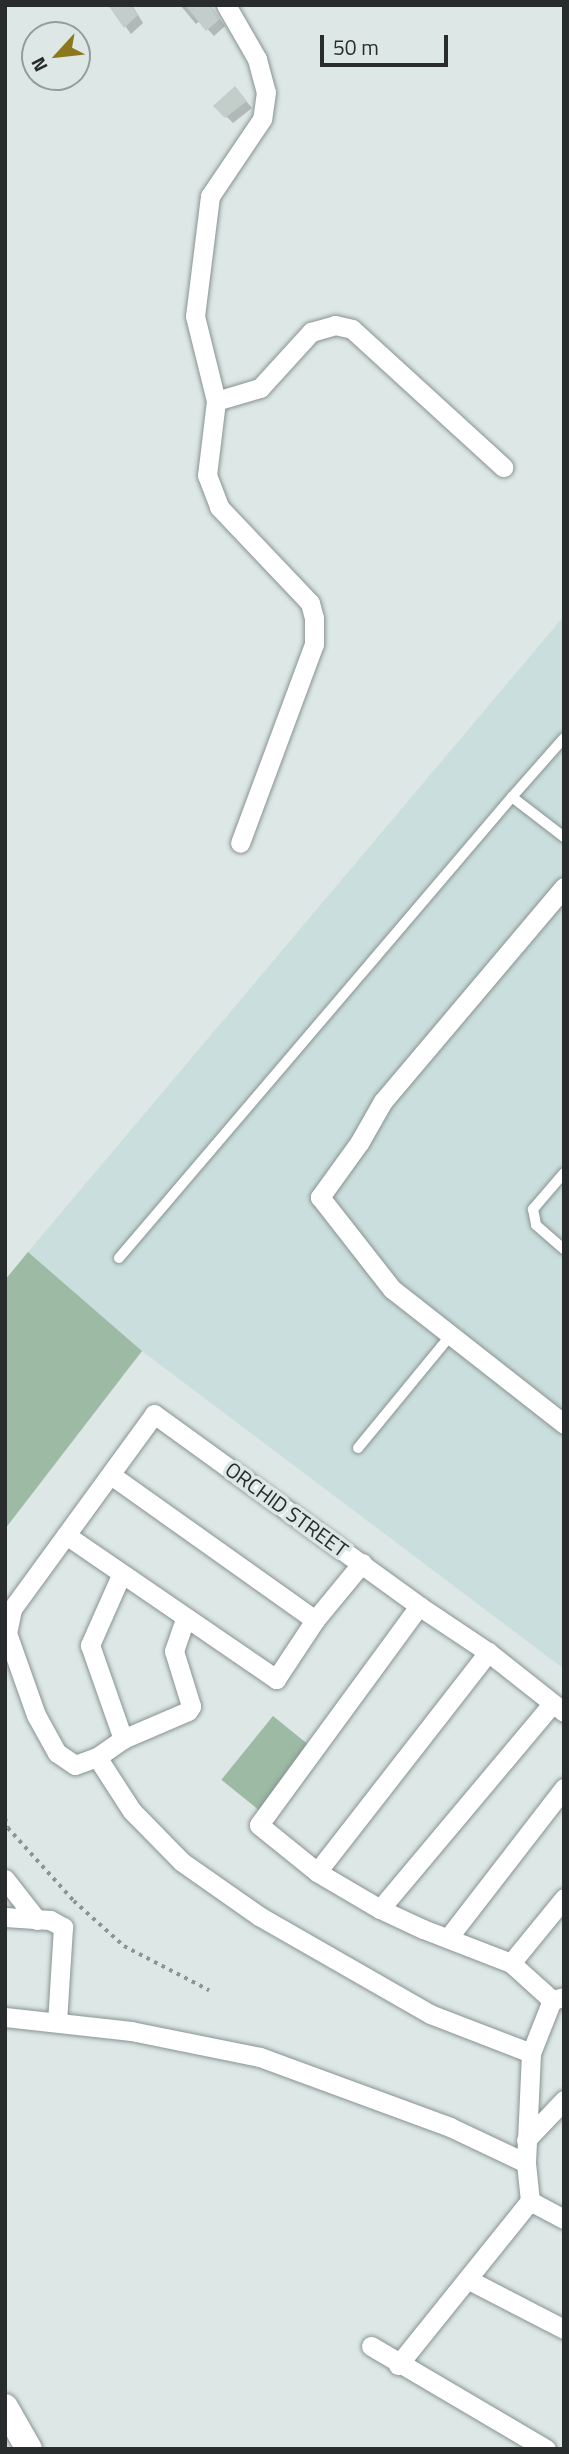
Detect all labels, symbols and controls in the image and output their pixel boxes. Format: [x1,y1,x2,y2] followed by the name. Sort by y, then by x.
[21,21,91,91] north arrow
[324,21,452,65] scale bar
[333,31,379,63] text: 50 m
[23,52,55,77] text: N
[221,1456,353,1562] street label: ORCHID STREET

